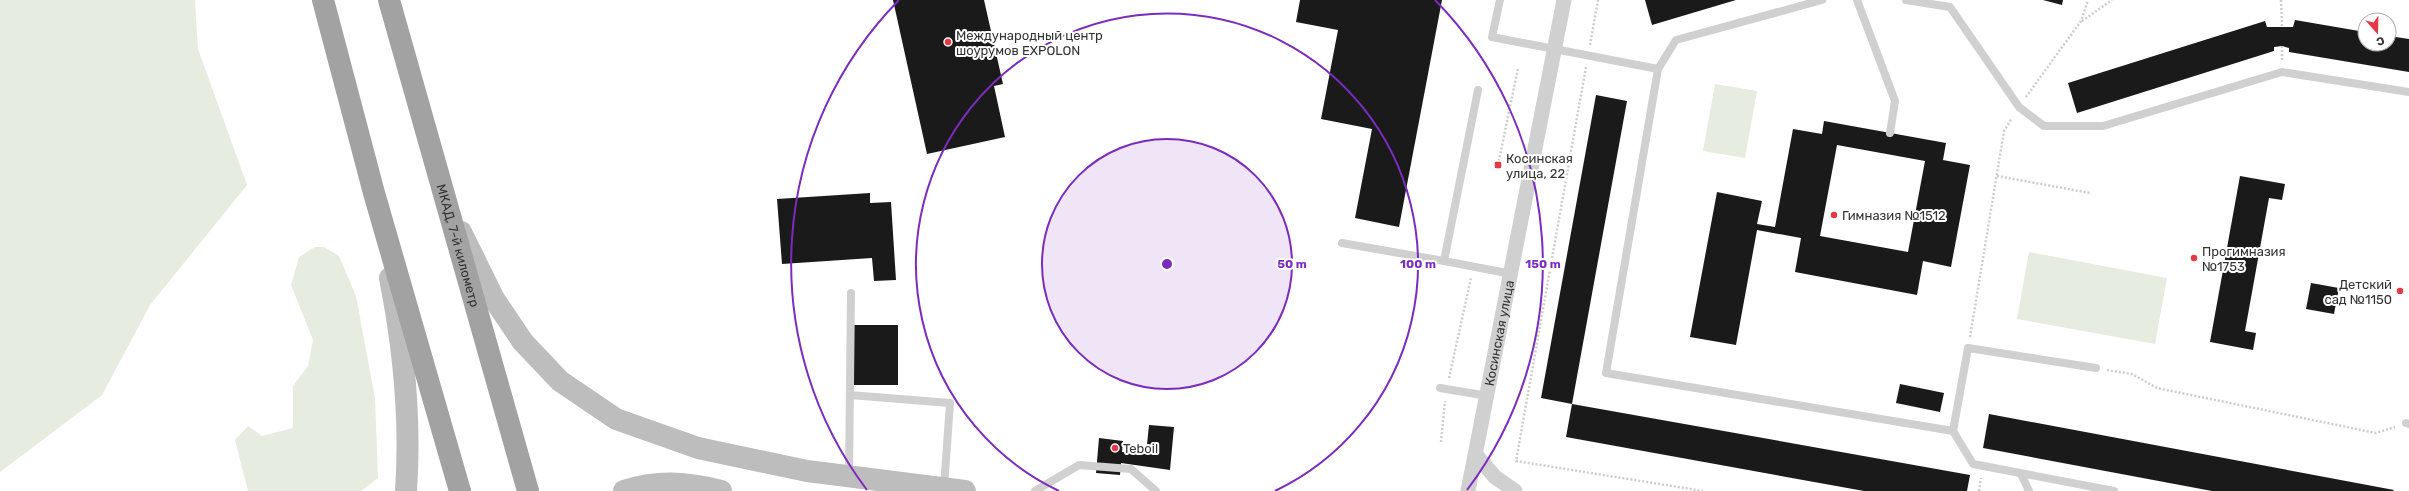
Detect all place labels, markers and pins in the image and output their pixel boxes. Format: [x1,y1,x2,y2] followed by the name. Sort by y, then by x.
[956,28,1103,58] place label: Международный центр шоурумов EXPOLON
[943,37,953,47] marker: Международный центр шоурумов EXPOLON
[1506,151,1573,181] place label: Косинская улица, 22
[1493,160,1503,170] marker: Косинская улица, 22
[1842,208,1946,223] place label: Гимназия №1512
[1829,210,1839,220] marker: Гимназия №1512
[2202,244,2286,274] place label: Прогимназия №1753
[2189,253,2199,263] marker: Прогимназия №1753
[1160,257,1174,271] centre of rings
[2325,277,2392,307] place label: Детский сад №1150
[2395,286,2405,296] marker: Детский сад №1150
[1123,441,1158,456] place label: Teboil
[1110,443,1120,453] marker: Teboil

